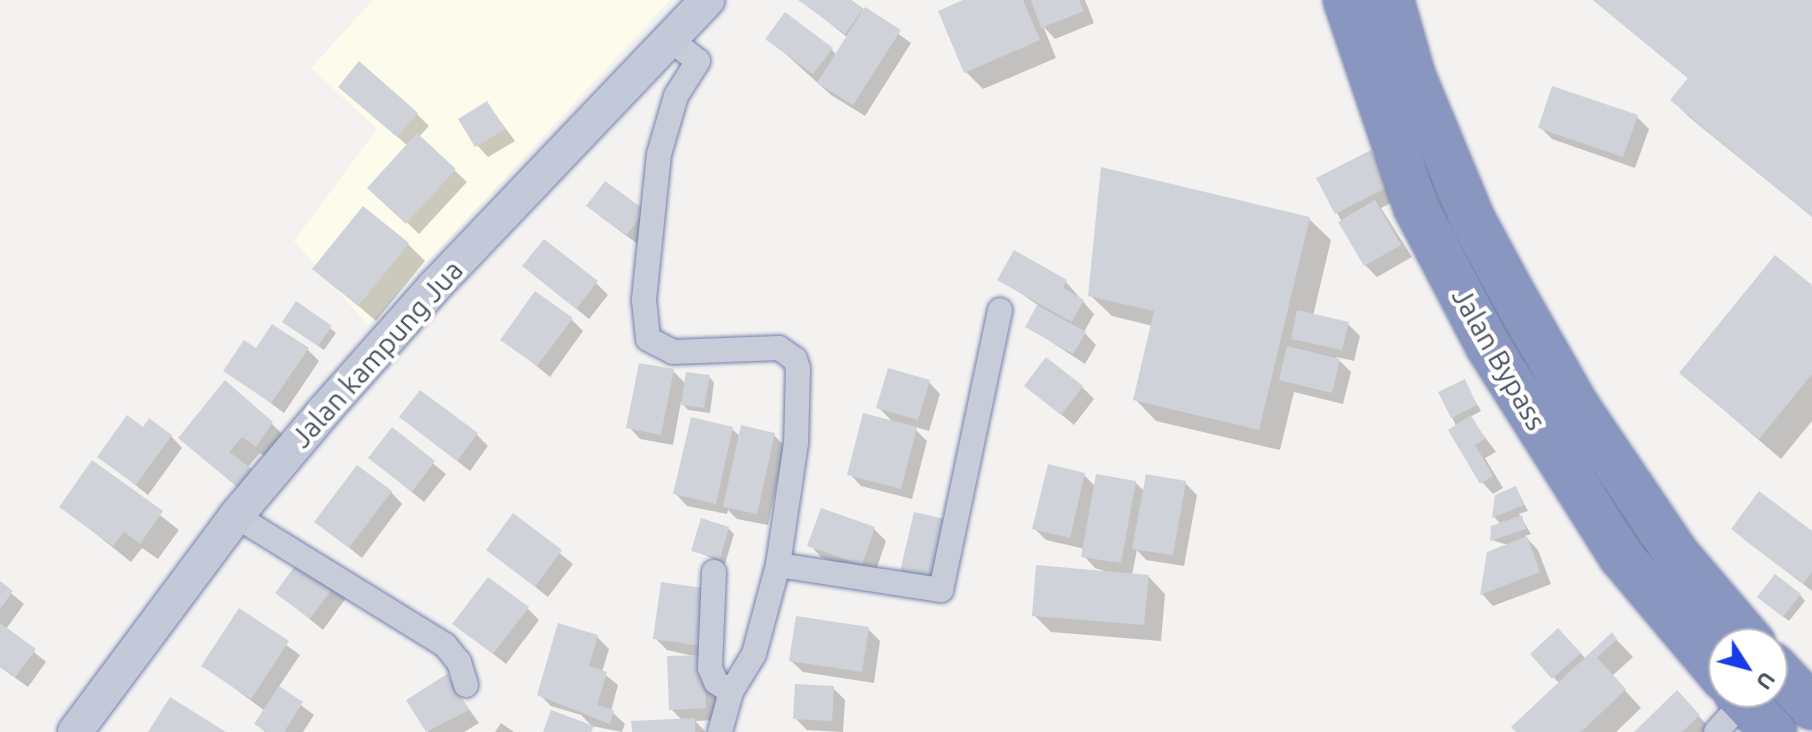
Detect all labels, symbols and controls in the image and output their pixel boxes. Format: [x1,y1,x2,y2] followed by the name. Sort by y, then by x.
[284,254,470,454] street label: Jalan kampung Jua
[1445,282,1553,436] street label: Jalan Bypass
[1708,628,1788,708] north arrow
[1752,668,1781,695] text: U

